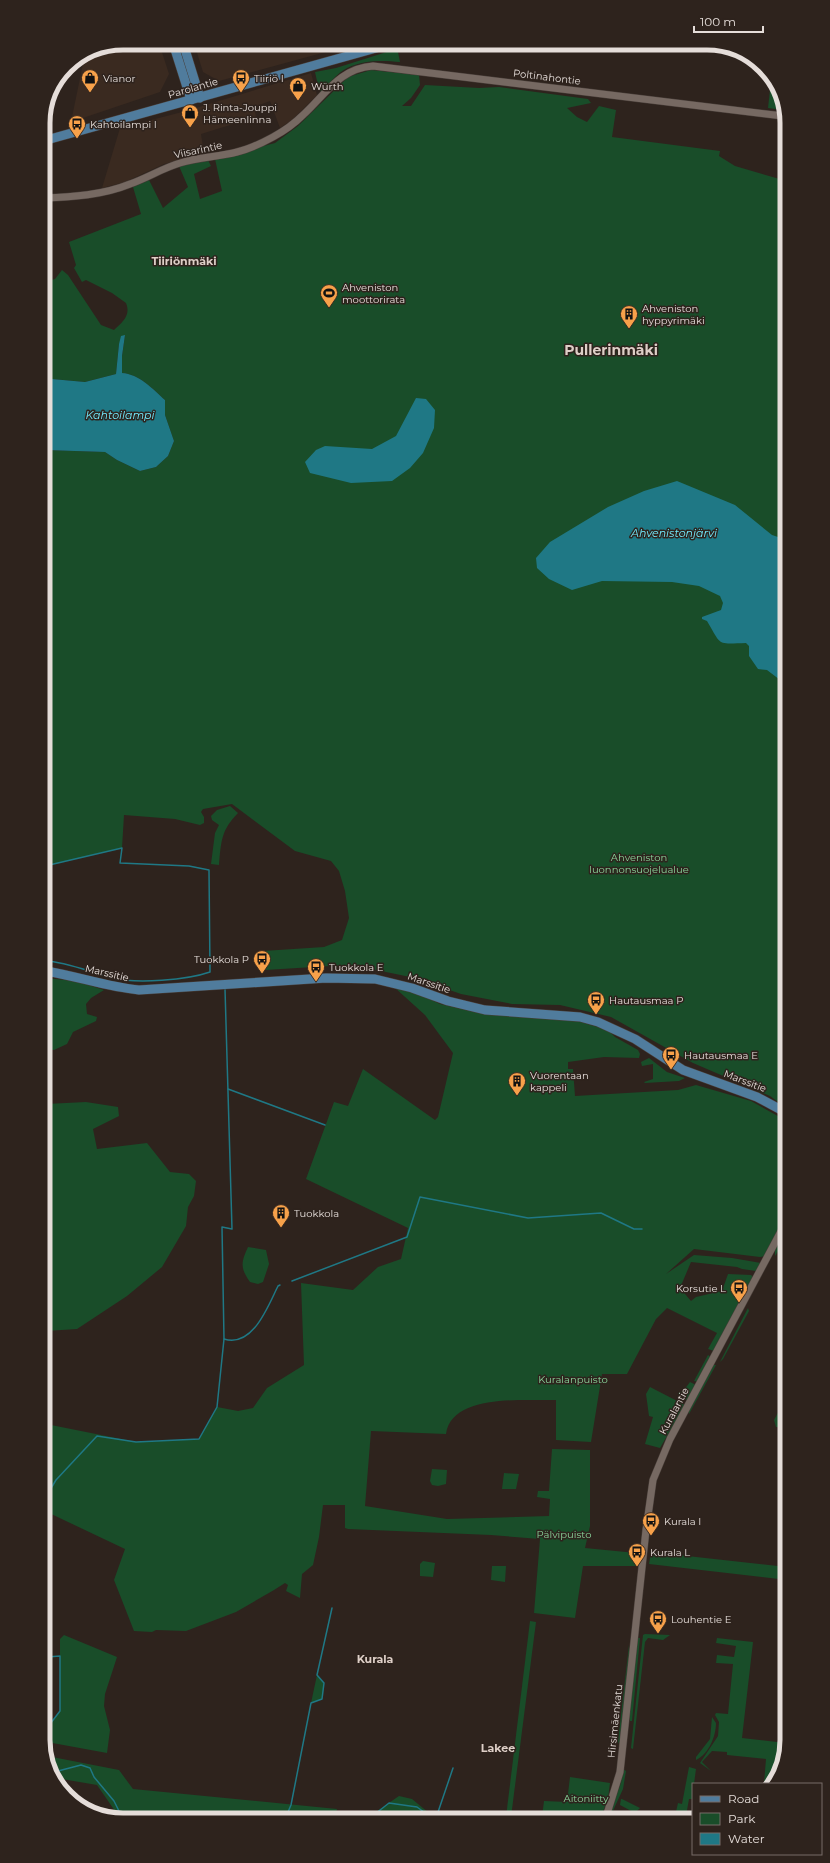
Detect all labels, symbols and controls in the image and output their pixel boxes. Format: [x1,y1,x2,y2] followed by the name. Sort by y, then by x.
[694,8,763,34] scale bar
[700,14,736,29] text: 100 m
[513,66,581,88] street label: Poltinahontie
[80,68,100,93] shop icon: Vianor
[231,68,251,93] bus stop icon: Tiiriö I
[103,72,135,85] place label: Vianor
[254,72,284,85] place label: Tiiriö I
[167,75,219,101] street label: Parolantie
[288,76,308,101] shop icon: Würth
[311,80,344,93] place label: Würth
[202,101,277,126] place label: J. Rinta-Jouppi Hämeenlinna
[180,103,200,128] shop icon: J. Rinta-Jouppi Hämeenlinna
[67,114,87,139] bus stop icon: Kahtoilampi I
[90,118,157,131] place label: Kahtoilampi I
[173,139,223,161] street label: Viisarintie
[151,254,217,268] district label: Tiiriönmäki
[342,281,405,306] place label: Ahveniston moottorirata
[319,283,339,308] sports icon: Ahveniston moottorirata
[642,302,705,327] place label: Ahveniston hyppyrimäki
[619,304,639,329] building icon: Ahveniston hyppyrimäki
[564,341,658,359] district label: Pullerinmäki
[85,408,155,422] water label: Kahtoilampi
[630,526,717,540] water label: Ahvenistonjärvi
[589,851,689,876] park label: Ahveniston luonnonsuojelualue
[252,949,272,974] bus stop icon: Tuokkola P
[194,953,249,966] place label: Tuokkola P
[306,957,326,982] bus stop icon: Tuokkola E
[329,961,384,974] place label: Tuokkola E
[84,962,130,984] street label: Marssitie
[406,970,452,996] street label: Marssitie
[586,990,606,1015] bus stop icon: Hautausmaa P
[609,994,683,1007] place label: Hautausmaa P
[661,1045,681,1070] bus stop icon: Hautausmaa E
[684,1049,758,1062] place label: Hautausmaa E
[722,1067,768,1095] street label: Marssitie
[530,1069,589,1094] place label: Vuorentaan kappeli
[507,1071,527,1096] building icon: Vuorentaan kappeli
[271,1203,291,1228] building icon: Tuokkola
[294,1207,339,1220] place label: Tuokkola
[729,1278,749,1303] bus stop icon: Korsutie L
[676,1282,726,1295] place label: Korsutie L
[538,1373,608,1386] park label: Kuralanpuisto
[656,1385,692,1437] street label: Kuralantie
[641,1511,661,1536] bus stop icon: Kurala I
[664,1515,701,1528] place label: Kurala I
[537,1528,591,1541] park label: Pälvipuisto
[627,1542,647,1567] bus stop icon: Kurala L
[650,1546,690,1559] place label: Kurala L
[648,1609,668,1634] bus stop icon: Louhentie E
[671,1613,732,1626] place label: Louhentie E
[357,1652,394,1666] district label: Kurala
[605,1683,625,1759] street label: Hirsimäenkatu
[481,1741,515,1755] district label: Lakee
[692,1783,822,1855] legend
[728,1791,759,1806] text: Road
[563,1792,609,1805] park label: Aitoniitty
[728,1811,756,1826] text: Park
[728,1831,765,1846] text: Water

